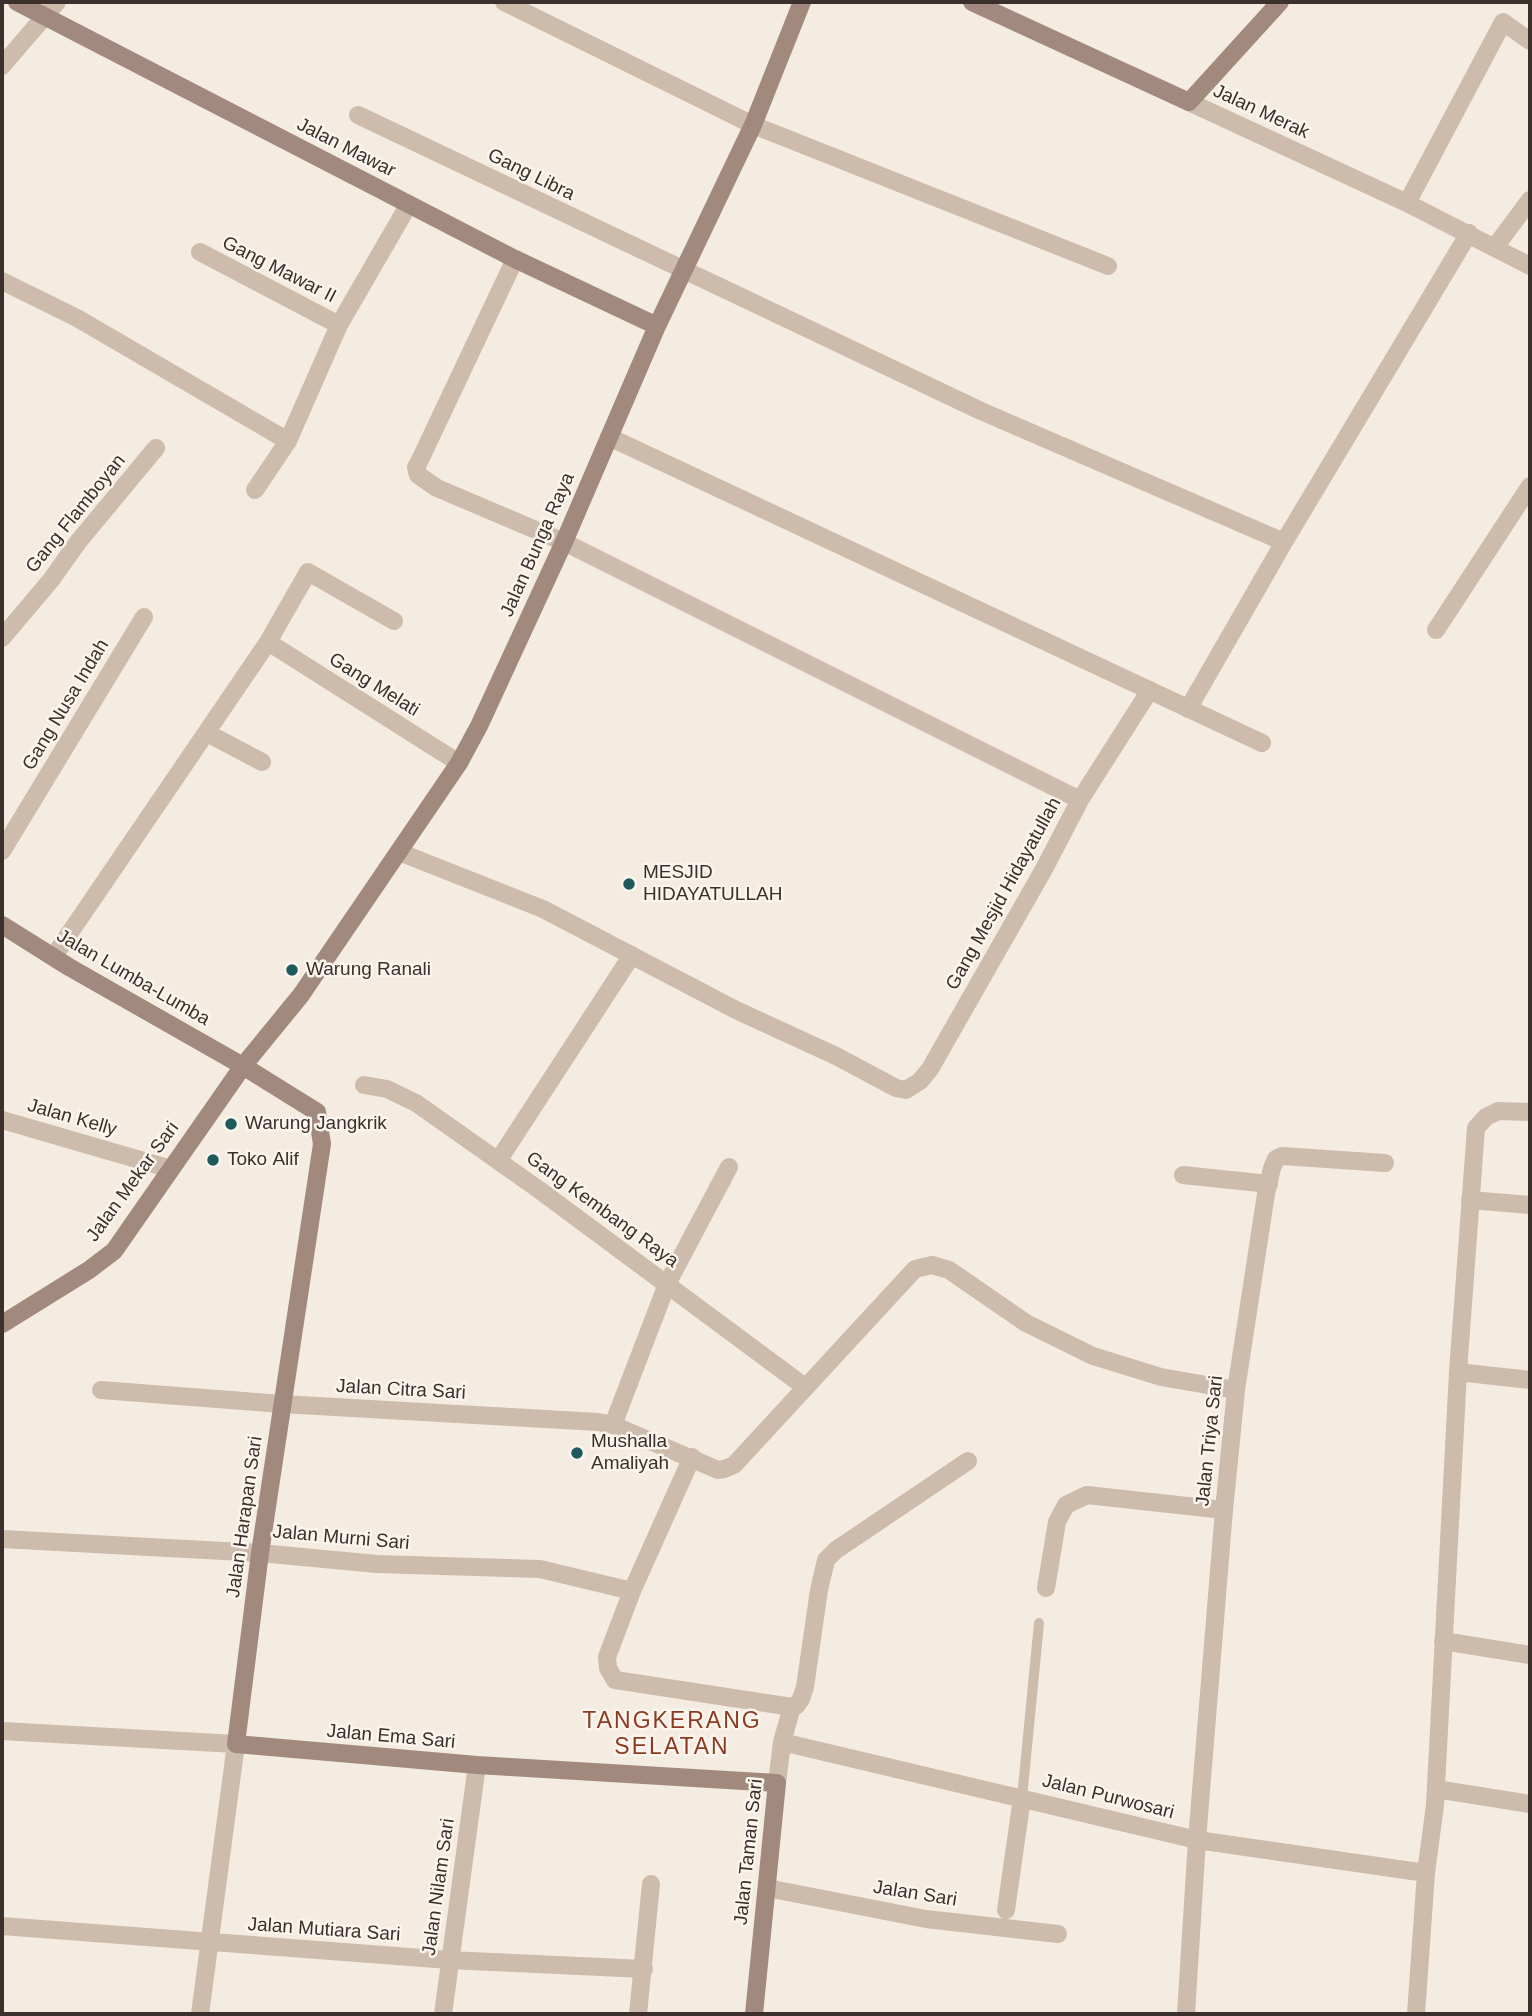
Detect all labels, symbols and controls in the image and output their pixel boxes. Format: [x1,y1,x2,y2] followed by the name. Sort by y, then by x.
[1209,80,1313,144] street label: Jalan Merak
[293,113,399,183] street label: Jalan Mawar
[484,144,578,206] street label: Gang Libra
[218,232,340,308] street label: Gang Mawar II
[21,450,131,578] street label: Gang Flamboyan
[496,469,580,621] street label: Jalan Bunga Raya
[18,635,114,775] street label: Gang Nusa Indah
[325,648,423,722] street label: Gang Melati
[942,794,1066,994] street label: Gang Mesjid Hidayatullah
[643,862,782,906] place label: MESJID HIDAYATULLAH
[621,876,637,892] marker: MESJID HIDAYATULLAH
[52,925,214,1031] street label: Jalan Lumba-Lumba
[306,959,431,981] place label: Warung Ranali
[284,962,300,978] marker: Warung Ranali
[25,1094,119,1142] street label: Jalan Kelly
[245,1113,387,1135] place label: Warung Jangkrik
[223,1116,239,1132] marker: Warung Jangkrik
[82,1118,184,1246] street label: Jalan Mekar Sari
[521,1147,683,1273] street label: Gang Kembang Raya
[227,1149,299,1171] place label: Toko Alif
[205,1152,221,1168] marker: Toko Alif
[336,1375,466,1405] street label: Jalan Citra Sari
[1192,1375,1228,1507] street label: Jalan Triya Sari
[591,1431,669,1475] place label: Mushalla Amaliyah
[222,1435,268,1599] street label: Jalan Harapan Sari
[569,1445,585,1461] marker: Mushalla Amaliyah
[272,1521,410,1555] street label: Jalan Murni Sari
[584,1708,760,1762] district label: TANGKERANG SELATAN
[326,1720,456,1754] street label: Jalan Ema Sari
[1040,1770,1176,1824] street label: Jalan Purwosari
[730,1778,768,1926] street label: Jalan Taman Sari
[418,1817,460,1957] street label: Jalan Nilam Sari
[871,1876,959,1912] street label: Jalan Sari
[247,1913,401,1947] street label: Jalan Mutiara Sari

